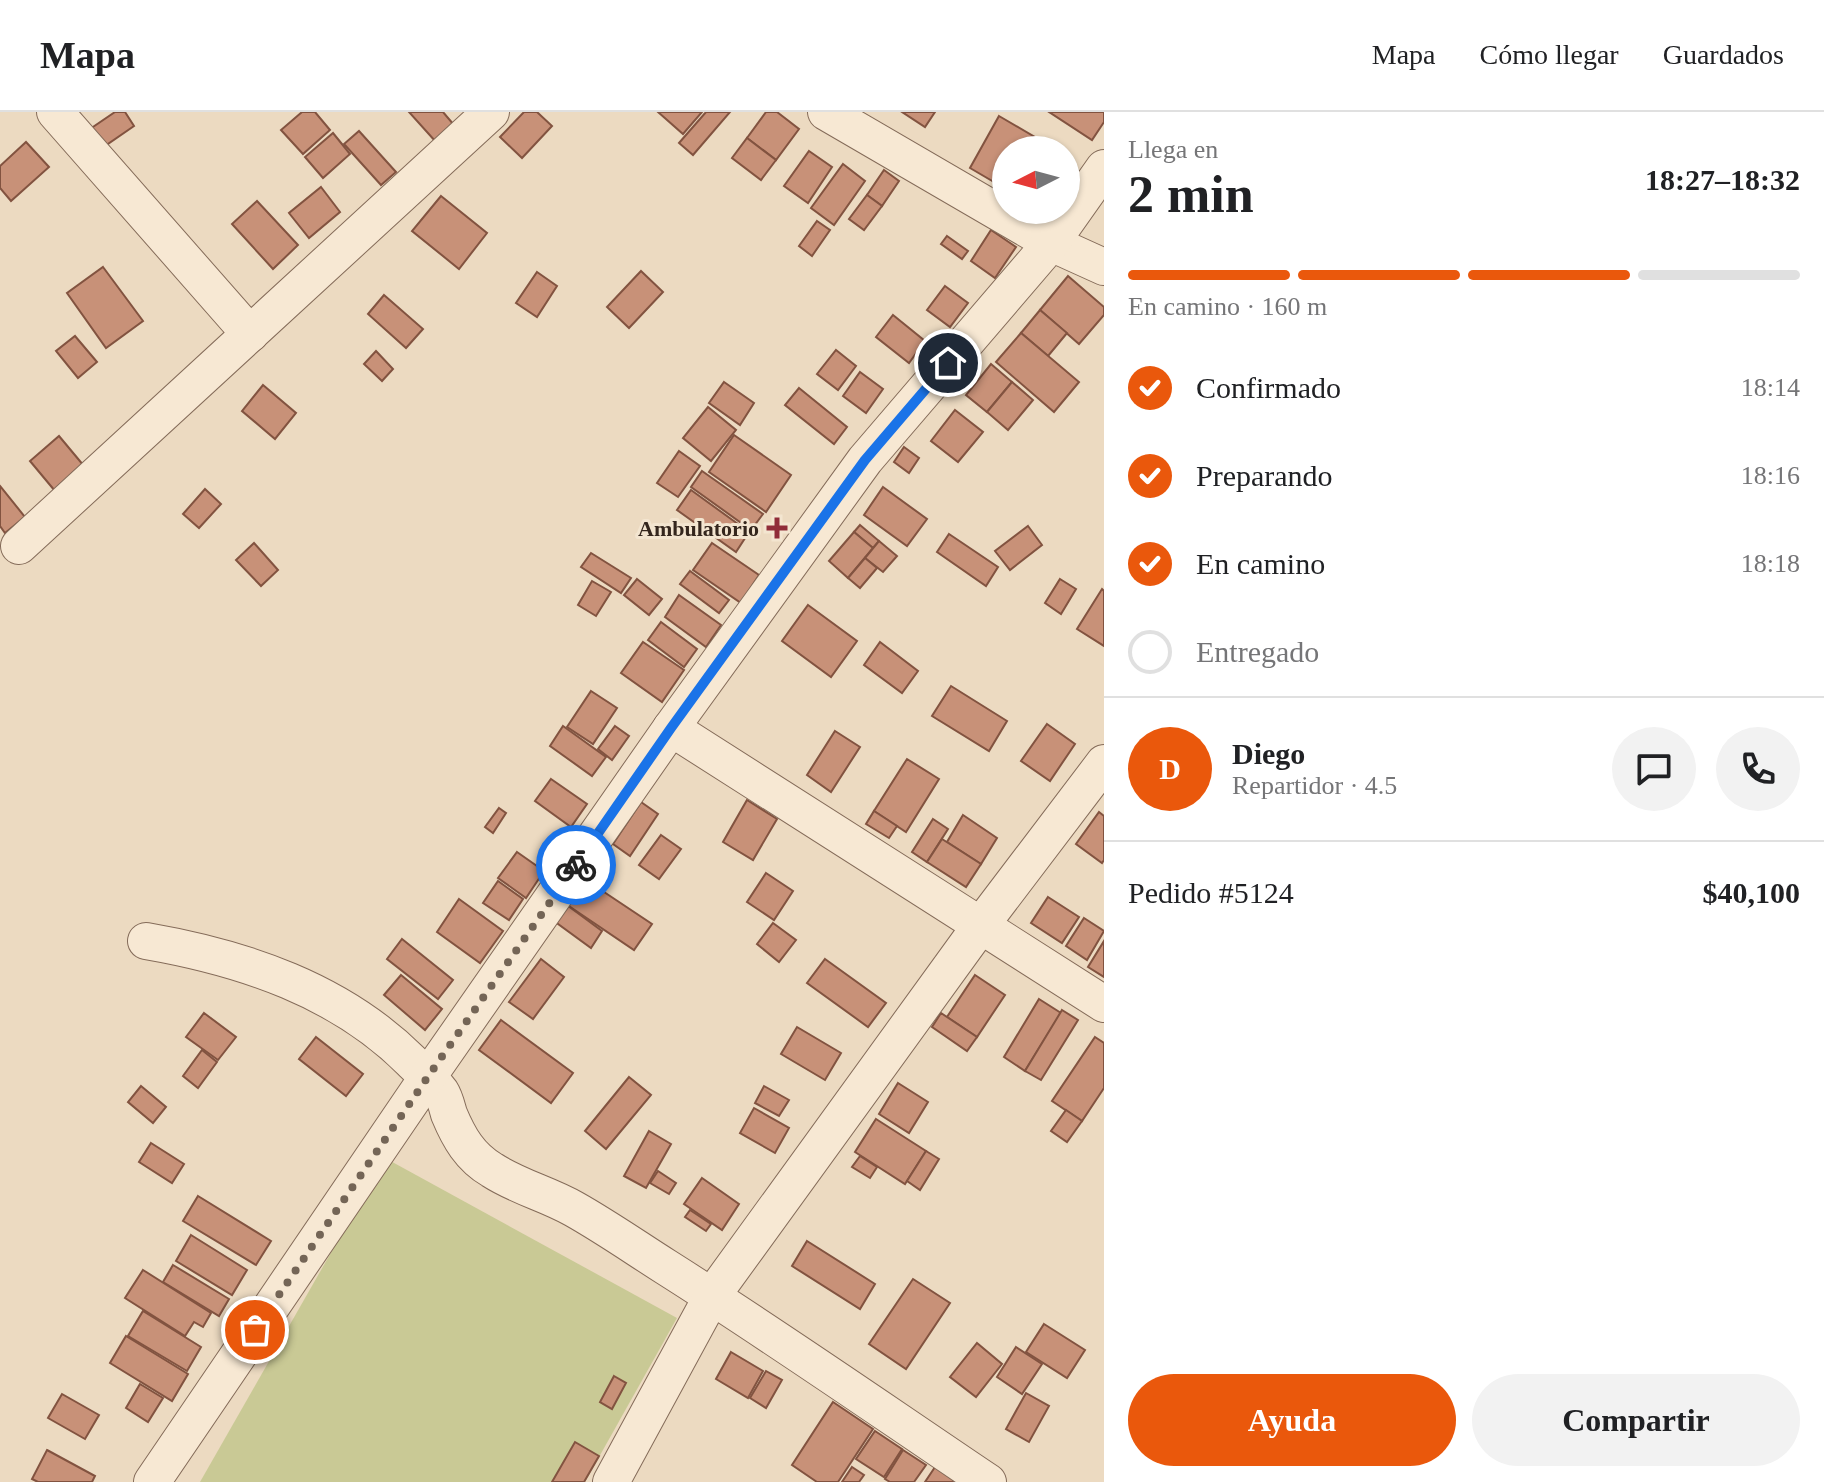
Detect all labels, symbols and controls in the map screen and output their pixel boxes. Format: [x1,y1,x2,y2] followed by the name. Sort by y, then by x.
[40,34,135,76] text: Mapa
[1372,39,1436,70] text: Mapa
[1480,39,1619,70] text: Cómo llegar
[1663,39,1784,70] text: Guardados
[1128,135,1218,164] text: Llega en
[992,136,1080,224] north arrow
[992,136,1080,224] map controls
[1645,163,1800,196] text: 18:27–18:32
[1128,166,1254,223] text: 2 min
[1128,292,1327,321] text: En camino · 160 m
[914,329,982,397] pin
[926,341,970,385] icon: home
[1128,366,1172,410] icon: check
[1196,371,1341,404] text: Confirmado
[1741,373,1800,402] text: 18:14
[1128,454,1172,498] icon: check
[1196,459,1333,492] text: Preparando
[1741,461,1800,490] text: 18:16
[638,516,759,541] place label: Ambulatorio
[766,517,788,539] marker: Ambulatorio
[1128,542,1172,586] icon: check
[1196,547,1325,580] text: En camino
[1741,549,1800,578] text: 18:18
[1196,635,1319,668] text: Entregado
[1612,727,1696,811] button: chat
[1716,727,1800,811] button: phone
[1232,737,1305,770] text: Diego
[1159,752,1181,785] text: D
[1232,771,1397,800] text: Repartidor · 4.5
[536,825,616,905] courier
[554,843,598,887] icon: bike
[1128,876,1294,909] text: Pedido #5124
[1703,876,1800,909] text: $40,100
[221,1296,289,1364] pin
[233,1308,277,1352] icon: bag
[1128,1374,1456,1466] button: Ayuda
[1472,1374,1800,1466] button: Compartir

